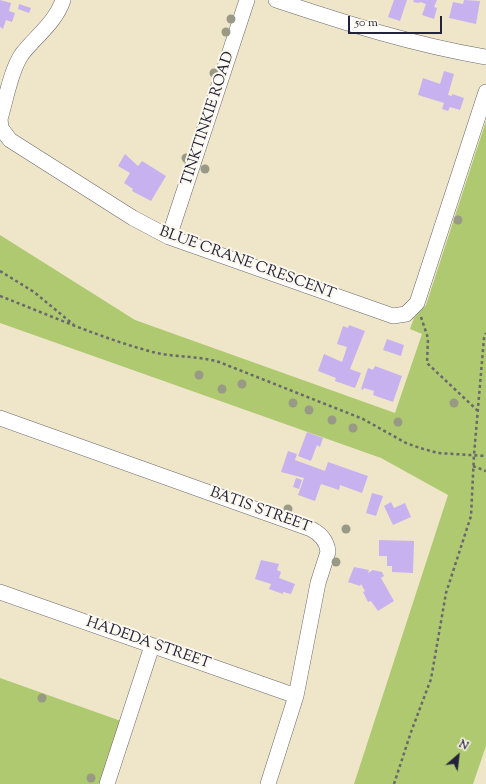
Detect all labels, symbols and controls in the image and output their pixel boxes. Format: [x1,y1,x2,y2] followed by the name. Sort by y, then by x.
[350,8,444,34] scale bar
[355,14,378,32] text: 50 m
[179,50,239,188] street label: TINKTINKIE ROAD
[156,224,338,304] street label: BLUE CRANE CRESCENT
[207,484,313,538] street label: BATIS STREET
[83,614,213,674] street label: HADEDA STREET
[438,736,478,776] north arrow
[456,736,471,755] text: N

